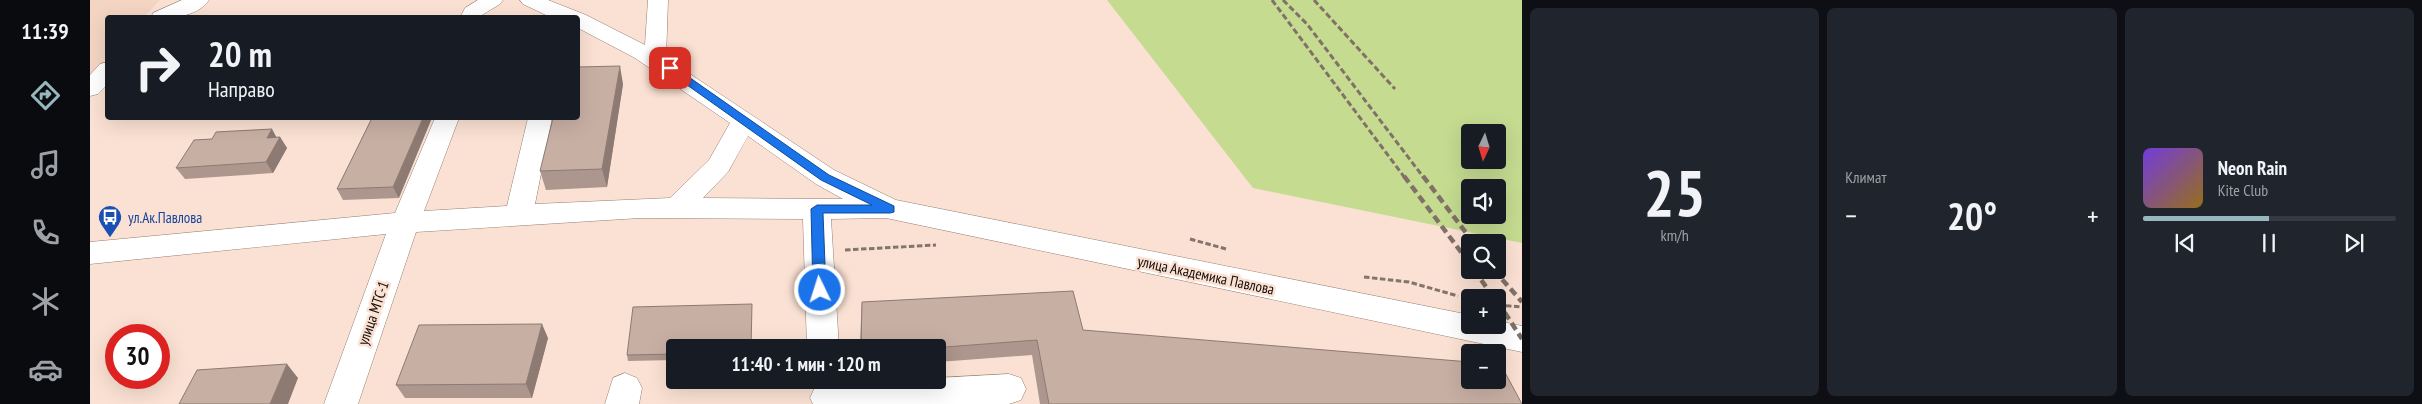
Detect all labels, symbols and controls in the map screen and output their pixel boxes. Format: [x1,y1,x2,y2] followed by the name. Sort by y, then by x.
[21,17,69,45] text: 11:39
[208,31,272,77] text: 20 m
[125,35,190,100] icon: right
[649,47,691,89] pin
[656,54,684,82] icon: arrive
[208,75,275,103] text: Направо
[28,78,63,113] icon: directions
[1461,124,1506,169] north arrow
[1461,124,1506,389] map controls
[28,147,63,182] icon: music
[1644,150,1706,234] text: 25
[2218,156,2287,180] text: Neon Rain
[1845,167,1887,187] text: Климат
[1461,179,1506,224] button: sound
[2218,180,2268,200] text: Kite Club
[1947,191,1997,240] text: 20°
[1845,197,1857,234] text: −
[2087,197,2099,234] text: +
[97,204,123,238] bus stop icon: ул.Ак.Павлова
[128,208,202,227] place label: ул.Ак.Павлова
[28,215,63,250] icon: phone
[1660,225,1689,245] text: km/h
[2171,229,2199,257] icon: previous
[2255,229,2283,257] icon: pause
[2340,229,2368,257] icon: next
[1461,234,1506,279] button: search
[1136,251,1276,299] street label: улица Академика Павлова
[793,263,845,315] position arrow
[353,278,393,348] street label: улица МТС-1
[28,284,63,319] icon: climate
[1461,289,1506,334] button: +
[105,324,170,389] speed limit sign: 30
[1461,344,1506,389] button: −
[28,352,63,387] icon: car
[732,352,880,376] text: 11:40 · 1 мин · 120 m

